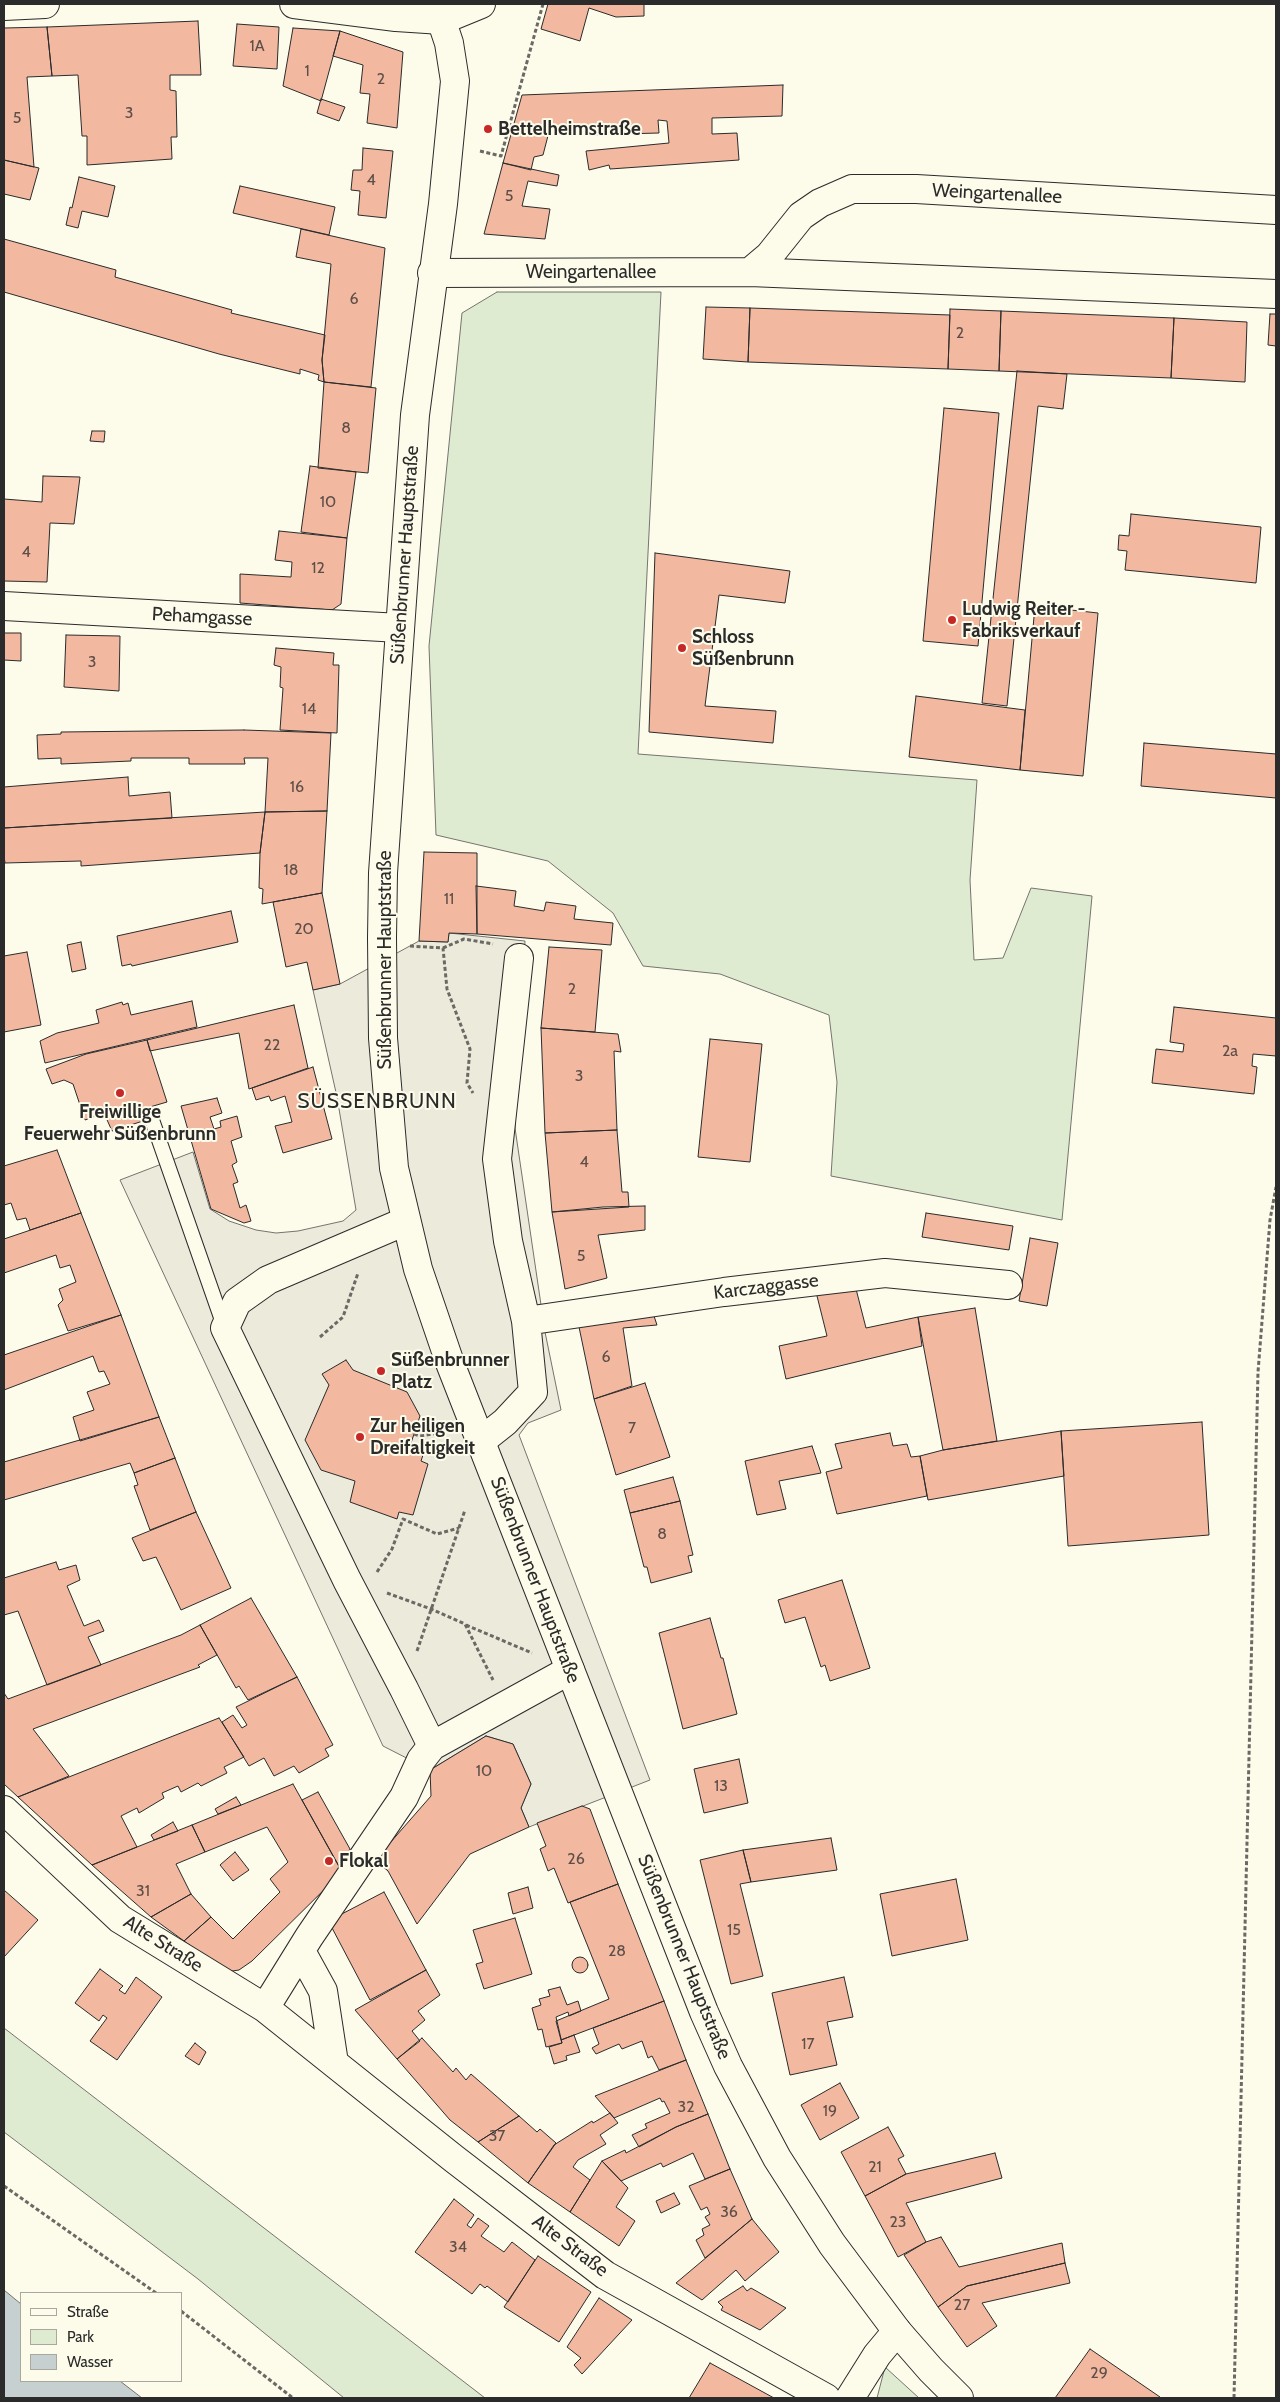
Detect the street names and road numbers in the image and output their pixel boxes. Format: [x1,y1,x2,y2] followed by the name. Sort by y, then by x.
[931,179,1063,209] street label: Weingartenallee
[526,261,656,283] street label: Weingartenallee
[386,445,424,665] street label: Süßenbrunner Hauptstraße
[151,603,253,631] street label: Pehamgasse
[374,850,396,1070] street label: Süßenbrunner Hauptstraße
[712,1269,820,1305] street label: Karczaggasse
[485,1474,585,1686] street label: Süßenbrunner Hauptstraße
[632,1851,736,2063] street label: Süßenbrunner Hauptstraße
[119,1911,207,1977] street label: Alte Straße
[528,2210,612,2282] street label: Alte Straße

